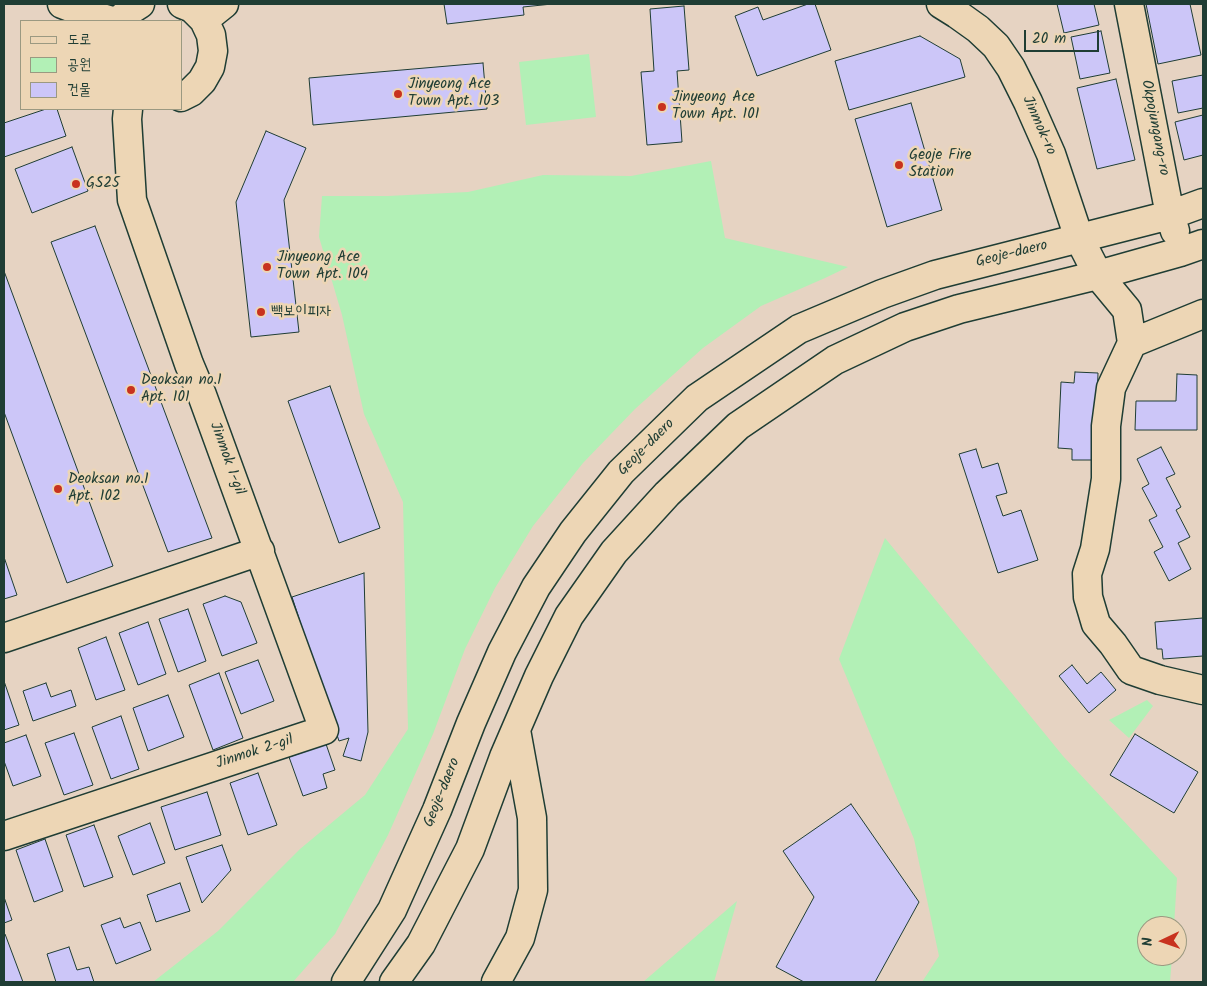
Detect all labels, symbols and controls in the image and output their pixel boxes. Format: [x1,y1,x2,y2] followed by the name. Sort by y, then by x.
[20,20,182,110] legend
[1027,20,1102,52] scale bar
[1032,27,1066,51] text: 20 m
[67,28,91,52] text: 도로
[67,53,91,77] text: 공원
[408,76,499,111] place label: Jinyeong Ace Town Apt. 103
[67,78,91,102] text: 건물
[1136,79,1172,177] street label: Okpojungang-ro
[392,88,404,100] marker: Jinyeong Ace Town Apt. 103
[672,89,760,124] place label: Jinyeong Ace Town Apt. 101
[1017,94,1059,158] street label: Jinmok-ro
[656,101,668,113] marker: Jinyeong Ace Town Apt. 101
[909,147,971,182] place label: Geoje Fire Station
[893,159,905,171] marker: Geoje Fire Station
[86,175,120,193] place label: GS25
[70,178,82,190] marker: GS25
[974,237,1050,273] street label: Geoje-daero
[277,249,368,284] place label: Jinyeong Ace Town Apt. 104
[261,261,273,273] marker: Jinyeong Ace Town Apt. 104
[271,303,331,321] place label: 빽보이피자
[255,306,267,318] marker: 빽보이피자
[141,372,222,407] place label: Deoksan no.1 Apt. 101
[125,384,137,396] marker: Deoksan no.1 Apt. 101
[615,416,679,480] street label: Geoje-daero
[204,420,248,498] street label: Jinmok 1-gil
[68,471,149,506] place label: Deoksan no.1 Apt. 102
[52,483,64,495] marker: Deoksan no.1 Apt. 102
[214,732,296,774] street label: Jinmok 2-gil
[421,756,465,830] street label: Geoje-daero
[1137,916,1187,966] north arrow
[1137,937,1159,947] text: N

